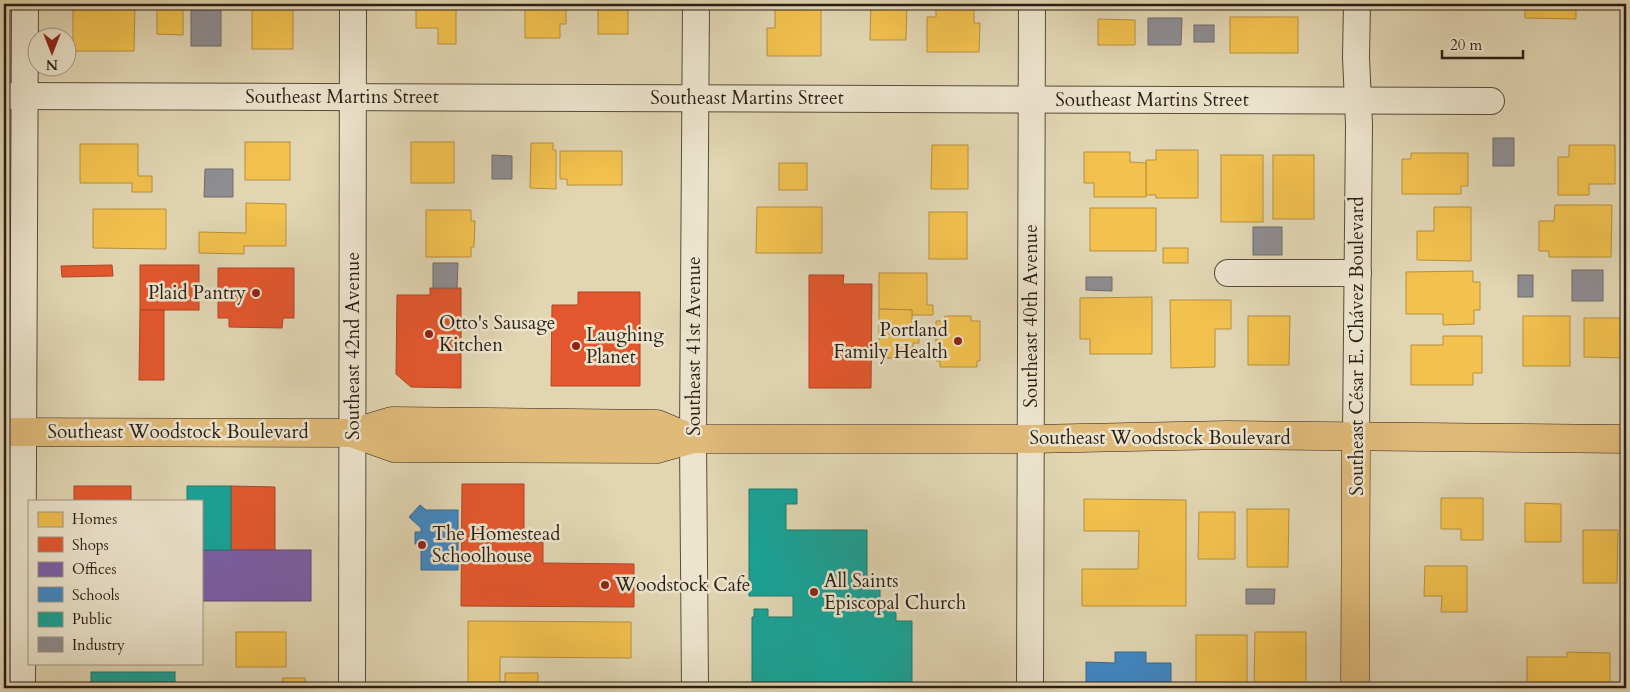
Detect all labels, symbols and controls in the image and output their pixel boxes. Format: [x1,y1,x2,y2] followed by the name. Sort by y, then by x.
[28,28,78,78] north arrow
[1442,28,1524,60] scale bar
[1450,35,1482,55] text: 20 m
[46,55,58,74] text: N
[245,84,439,110] street label: Southeast Martins Street
[650,85,844,111] street label: Southeast Martins Street
[1055,87,1249,113] street label: Southeast Martins Street
[1344,196,1370,496] street label: Southeast César E. Chávez Boulevard
[1018,224,1044,408] street label: Southeast 40th Avenue
[340,252,366,440] street label: Southeast 42nd Avenue
[681,256,707,436] street label: Southeast 41st Avenue
[148,280,246,306] place label: Plaid Pantry
[250,287,262,299] marker: Plaid Pantry
[439,310,555,358] place label: Otto's Sausage Kitchen
[834,317,949,365] place label: Portland Family Health
[586,322,664,370] place label: Laughing Planet
[423,328,435,340] marker: Otto's Sausage Kitchen
[952,335,964,347] marker: Portland Family Health
[570,340,582,352] marker: Laughing Planet
[47,419,309,445] street label: Southeast Woodstock Boulevard
[1029,425,1291,451] street label: Southeast Woodstock Boulevard
[28,500,202,664] legend
[72,509,117,529] text: Homes
[432,521,560,569] place label: The Homestead Schoolhouse
[72,535,109,555] text: Shops
[416,539,428,551] marker: The Homestead Schoolhouse
[72,559,117,579] text: Offices
[824,568,967,616] place label: All Saints Episcopal Church
[614,572,750,598] place label: Woodstock Cafe
[599,579,611,591] marker: Woodstock Cafe
[72,585,120,605] text: Schools
[808,586,820,598] marker: All Saints Episcopal Church
[72,609,112,629] text: Public
[72,635,125,655] text: Industry

